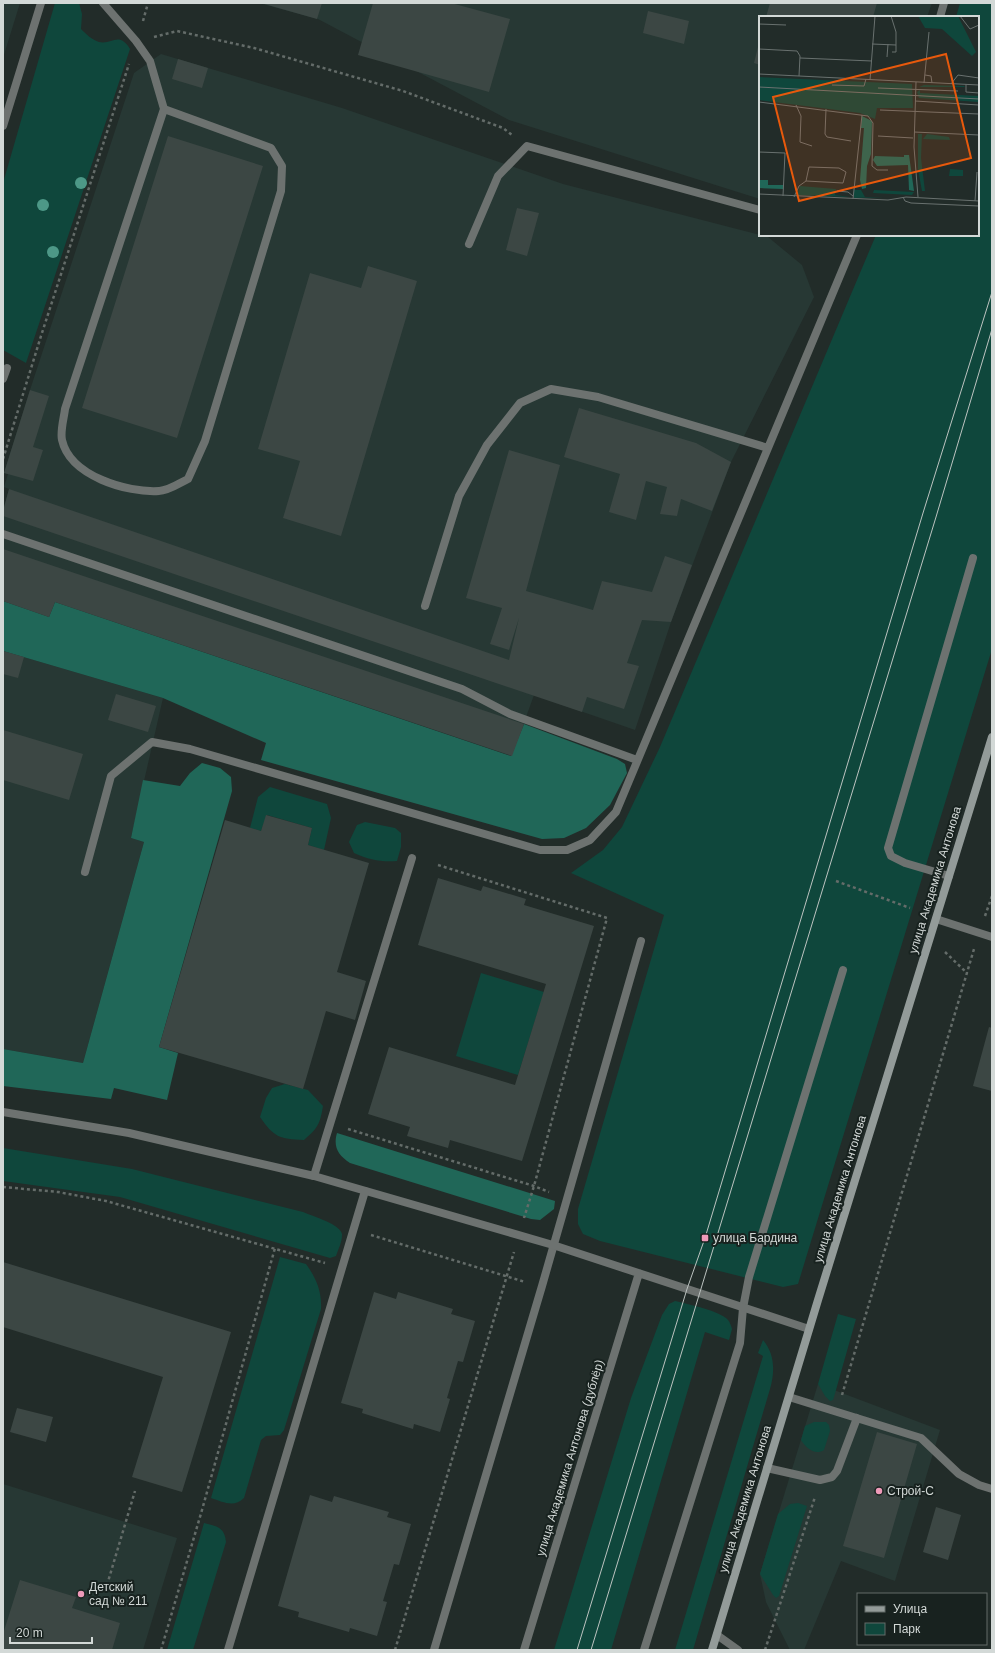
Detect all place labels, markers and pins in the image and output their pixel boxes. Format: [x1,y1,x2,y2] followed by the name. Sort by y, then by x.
[713,1231,798,1245] place label: улица Бардина
[700,1233,710,1243] marker: улица Бардина
[887,1484,934,1498] place label: Строй-С
[874,1486,884,1496] marker: Строй-С
[89,1580,148,1608] place label: Детский сад № 211
[76,1589,86,1599] marker: Детский сад № 211

